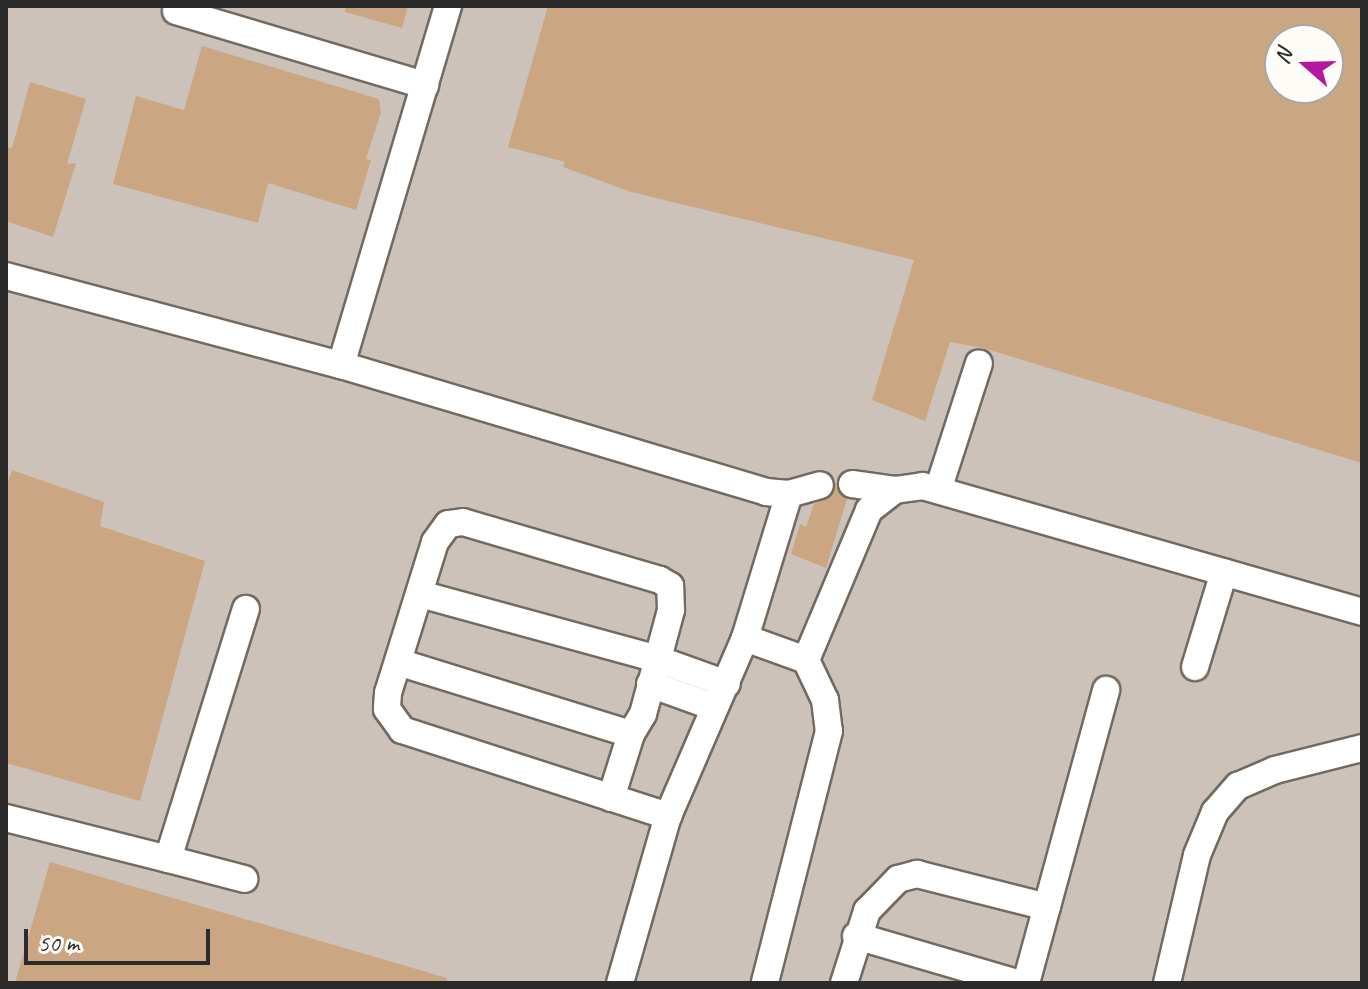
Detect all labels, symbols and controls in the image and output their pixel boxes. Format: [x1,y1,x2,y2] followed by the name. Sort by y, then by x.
[1264,24,1344,104] north arrow
[1268,45,1299,68] text: N
[28,913,214,963] scale bar
[38,928,79,958] text: 50 m

